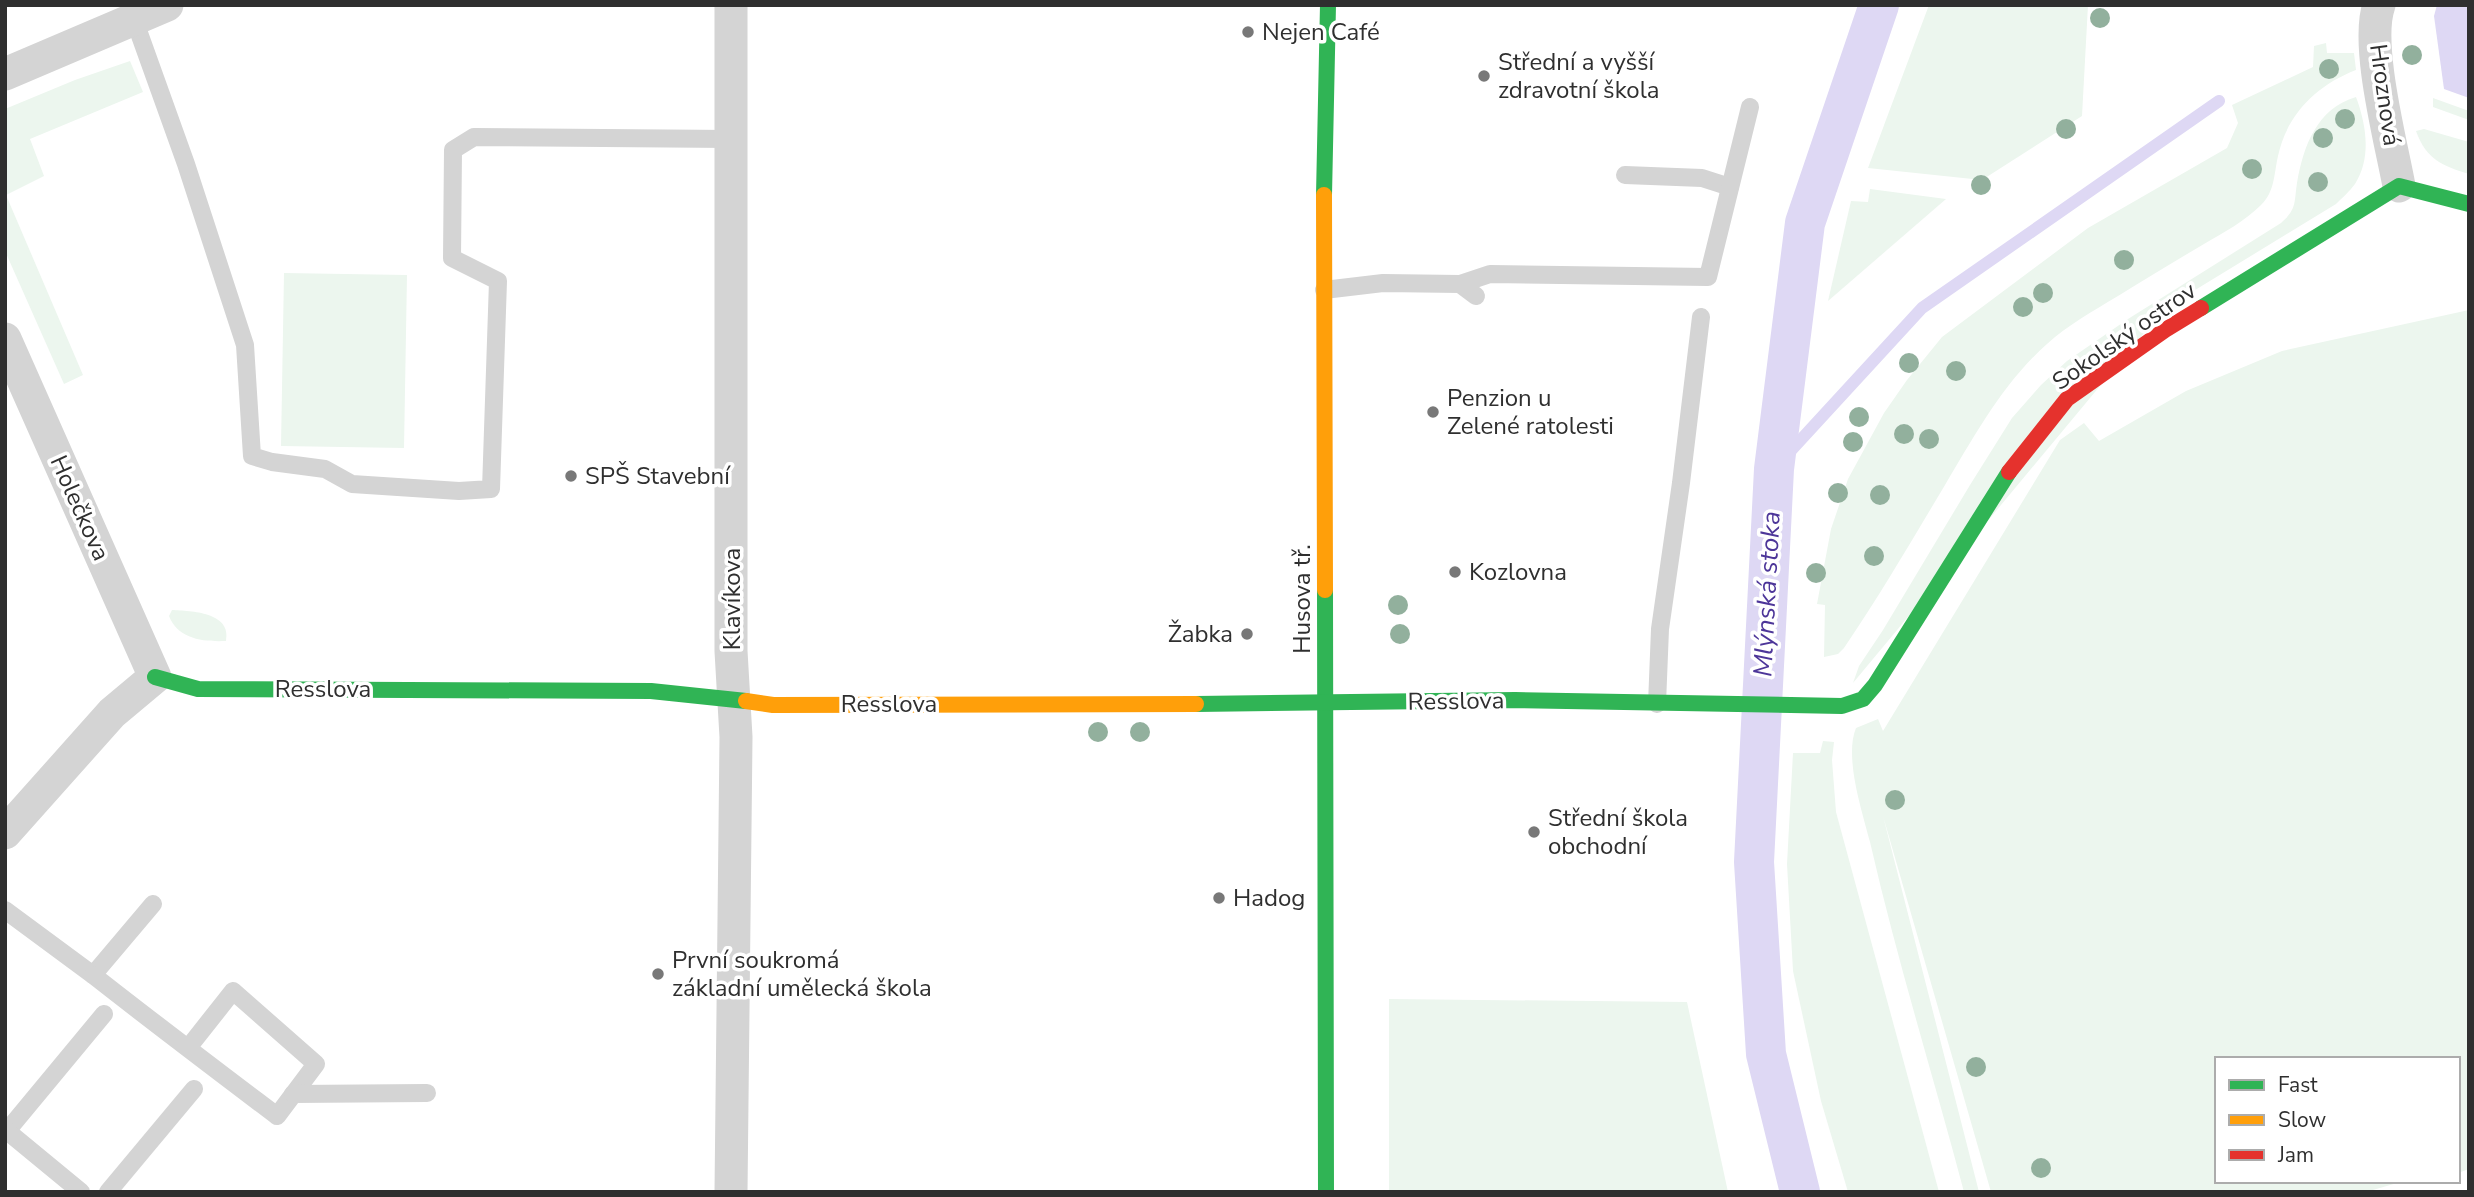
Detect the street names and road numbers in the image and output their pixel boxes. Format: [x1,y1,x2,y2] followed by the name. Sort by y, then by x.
[2362,42,2408,148] street label: Hroznová
[2046,274,2203,398] street label: Sokolský ostrov
[43,450,117,566] street label: Holečkova
[1286,544,1318,654] street label: Husova tř.
[716,548,748,650] street label: Klavíkova
[275,673,371,705] street label: Resslova
[1407,684,1505,718] street label: Resslova
[841,688,937,720] street label: Resslova

